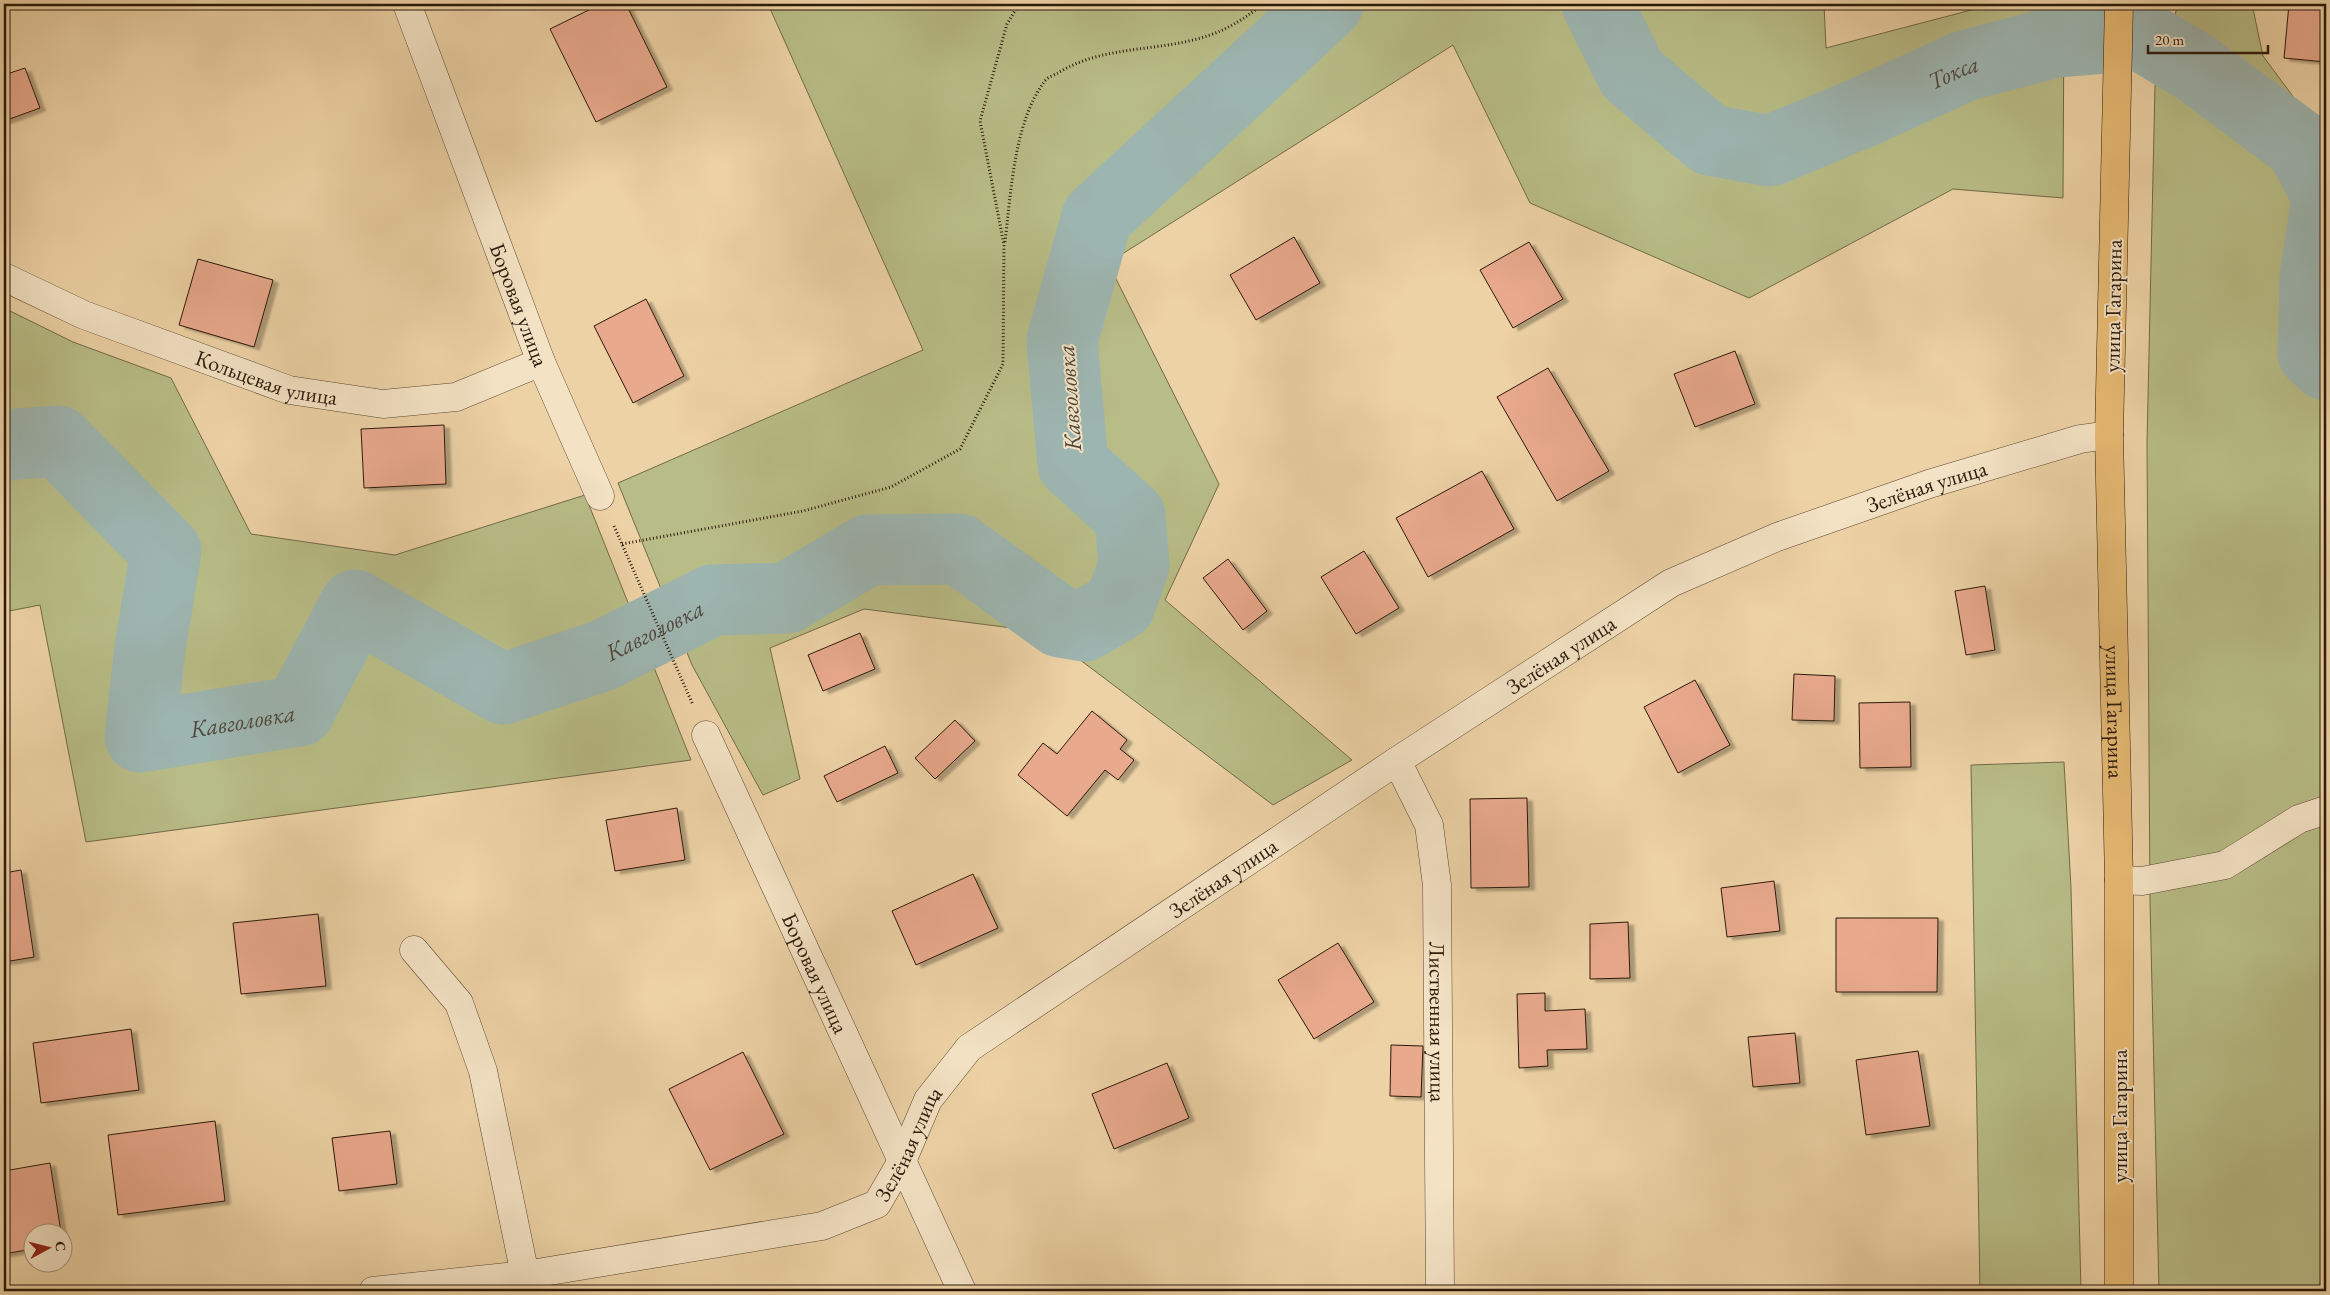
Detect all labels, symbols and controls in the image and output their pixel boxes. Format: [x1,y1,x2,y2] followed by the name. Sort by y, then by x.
[2148,22,2268,54] scale bar
[2155,30,2184,49] text: 20 m
[1922,47,1982,96] water label: Токса
[483,239,556,371] street label: Боровая улица
[2097,239,2129,373] street label: улица Гагарина
[192,343,340,412] street label: Кольцевая улица
[1050,344,1088,453] water label: Кавголовка
[1862,453,1990,519] street label: Зелёная улица
[599,592,709,668] water label: Кавголовка
[1501,608,1621,701] street label: Зелёная улица
[2099,645,2131,779] street label: улица Гагарина
[186,696,298,744] water label: Кавголовка
[1163,831,1283,925] street label: Зелёная улица
[775,908,856,1038] street label: Боровая улица
[1423,942,1453,1103] street label: Лиственная улица
[2105,1049,2134,1183] street label: улица Гагарина
[867,1080,948,1207] street label: Зелёная улица
[22,1222,72,1272] north arrow
[51,1240,70,1253] text: С

